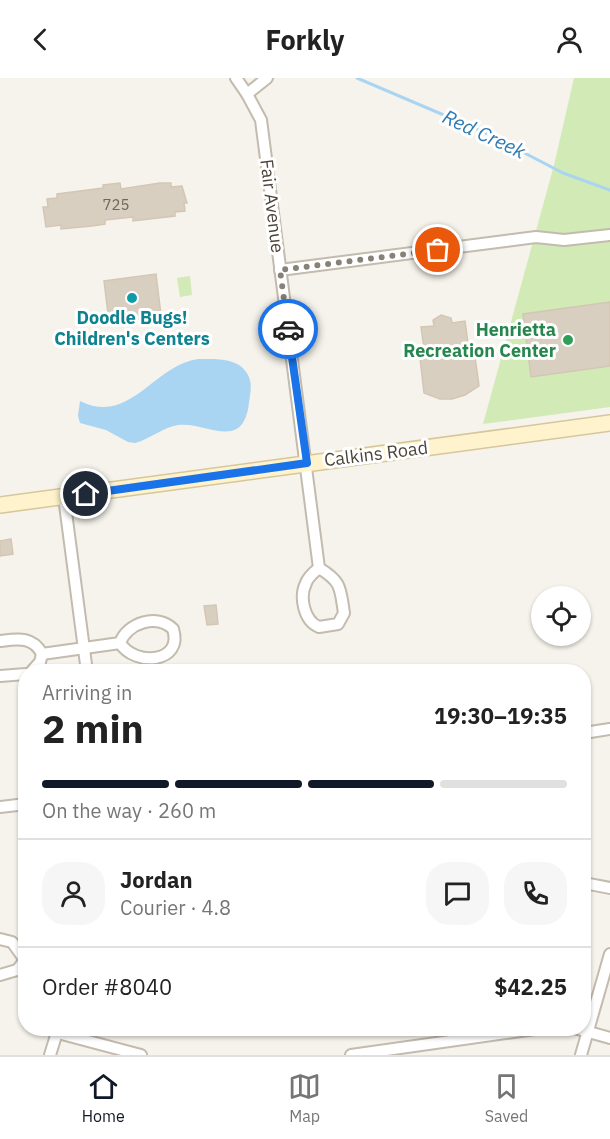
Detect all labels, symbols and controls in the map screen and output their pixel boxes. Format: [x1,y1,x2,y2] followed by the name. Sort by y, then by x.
[265,22,345,57] text: Forkly
[24,23,57,56] icon: back
[553,23,586,56] icon: person
[438,103,531,165] water label: Red Creek
[255,158,290,254] street label: Fair Avenue
[102,195,130,214] house number: 725
[412,224,463,275] pin
[421,233,454,266] icon: bag
[125,291,139,305] marker: Doodle Bugs! Children's Centers
[258,299,318,359] courier
[54,306,210,350] place label: Doodle Bugs! Children's Centers
[272,313,305,346] icon: car
[403,318,556,362] place label: Henrietta Recreation Center
[561,333,575,347] marker: Henrietta Recreation Center
[323,436,429,471] street label: Calkins Road
[60,468,111,519] pin
[69,477,102,510] icon: home
[531,586,591,646] map controls
[531,586,591,646] button: locate
[42,679,132,706] text: Arriving in
[434,701,567,730] text: 19:30–19:35
[42,703,144,754] text: 2 min
[42,797,216,824] text: On the way · 260 m
[42,862,105,925] button: person
[426,862,489,925] button: chat
[504,862,567,925] button: phone
[120,865,193,894] text: Jordan
[120,894,231,921] text: Courier · 4.8
[42,972,172,1001] text: Order #8040
[494,972,567,1001] text: $42.25
[82,1070,125,1126] tab: Home
[288,1070,321,1126] tab: Map
[485,1070,528,1126] tab: Saved

